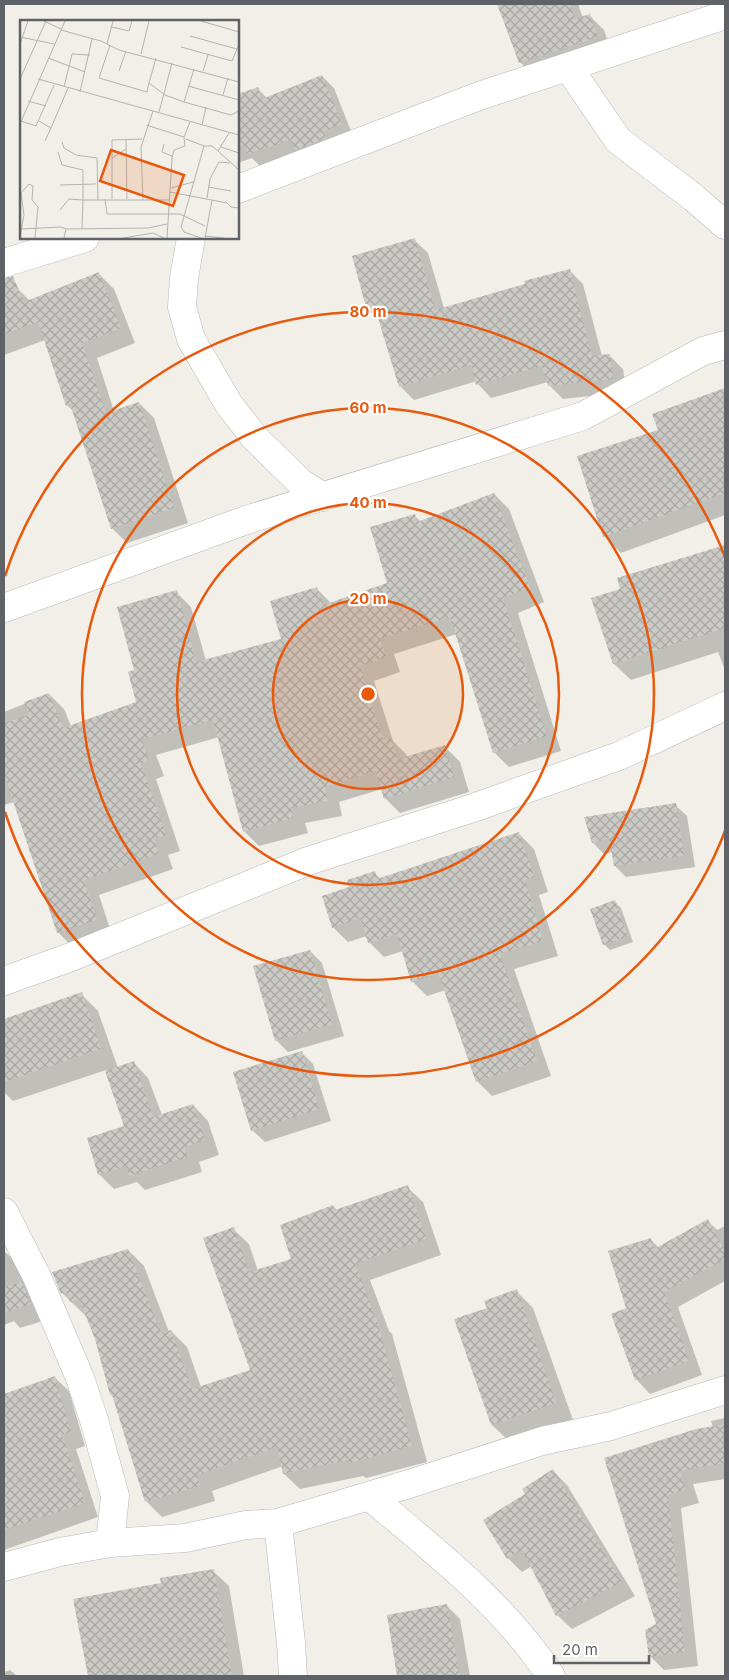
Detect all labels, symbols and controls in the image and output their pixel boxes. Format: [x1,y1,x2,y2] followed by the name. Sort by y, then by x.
[20,20,239,239] inset map
[349,302,387,321] text: 80 m
[349,398,387,417] text: 60 m
[349,493,387,512] text: 40 m
[350,589,386,608] text: 20 m
[359,685,377,703] centre of rings
[554,1632,649,1664] scale bar
[562,1640,598,1659] text: 20 m

